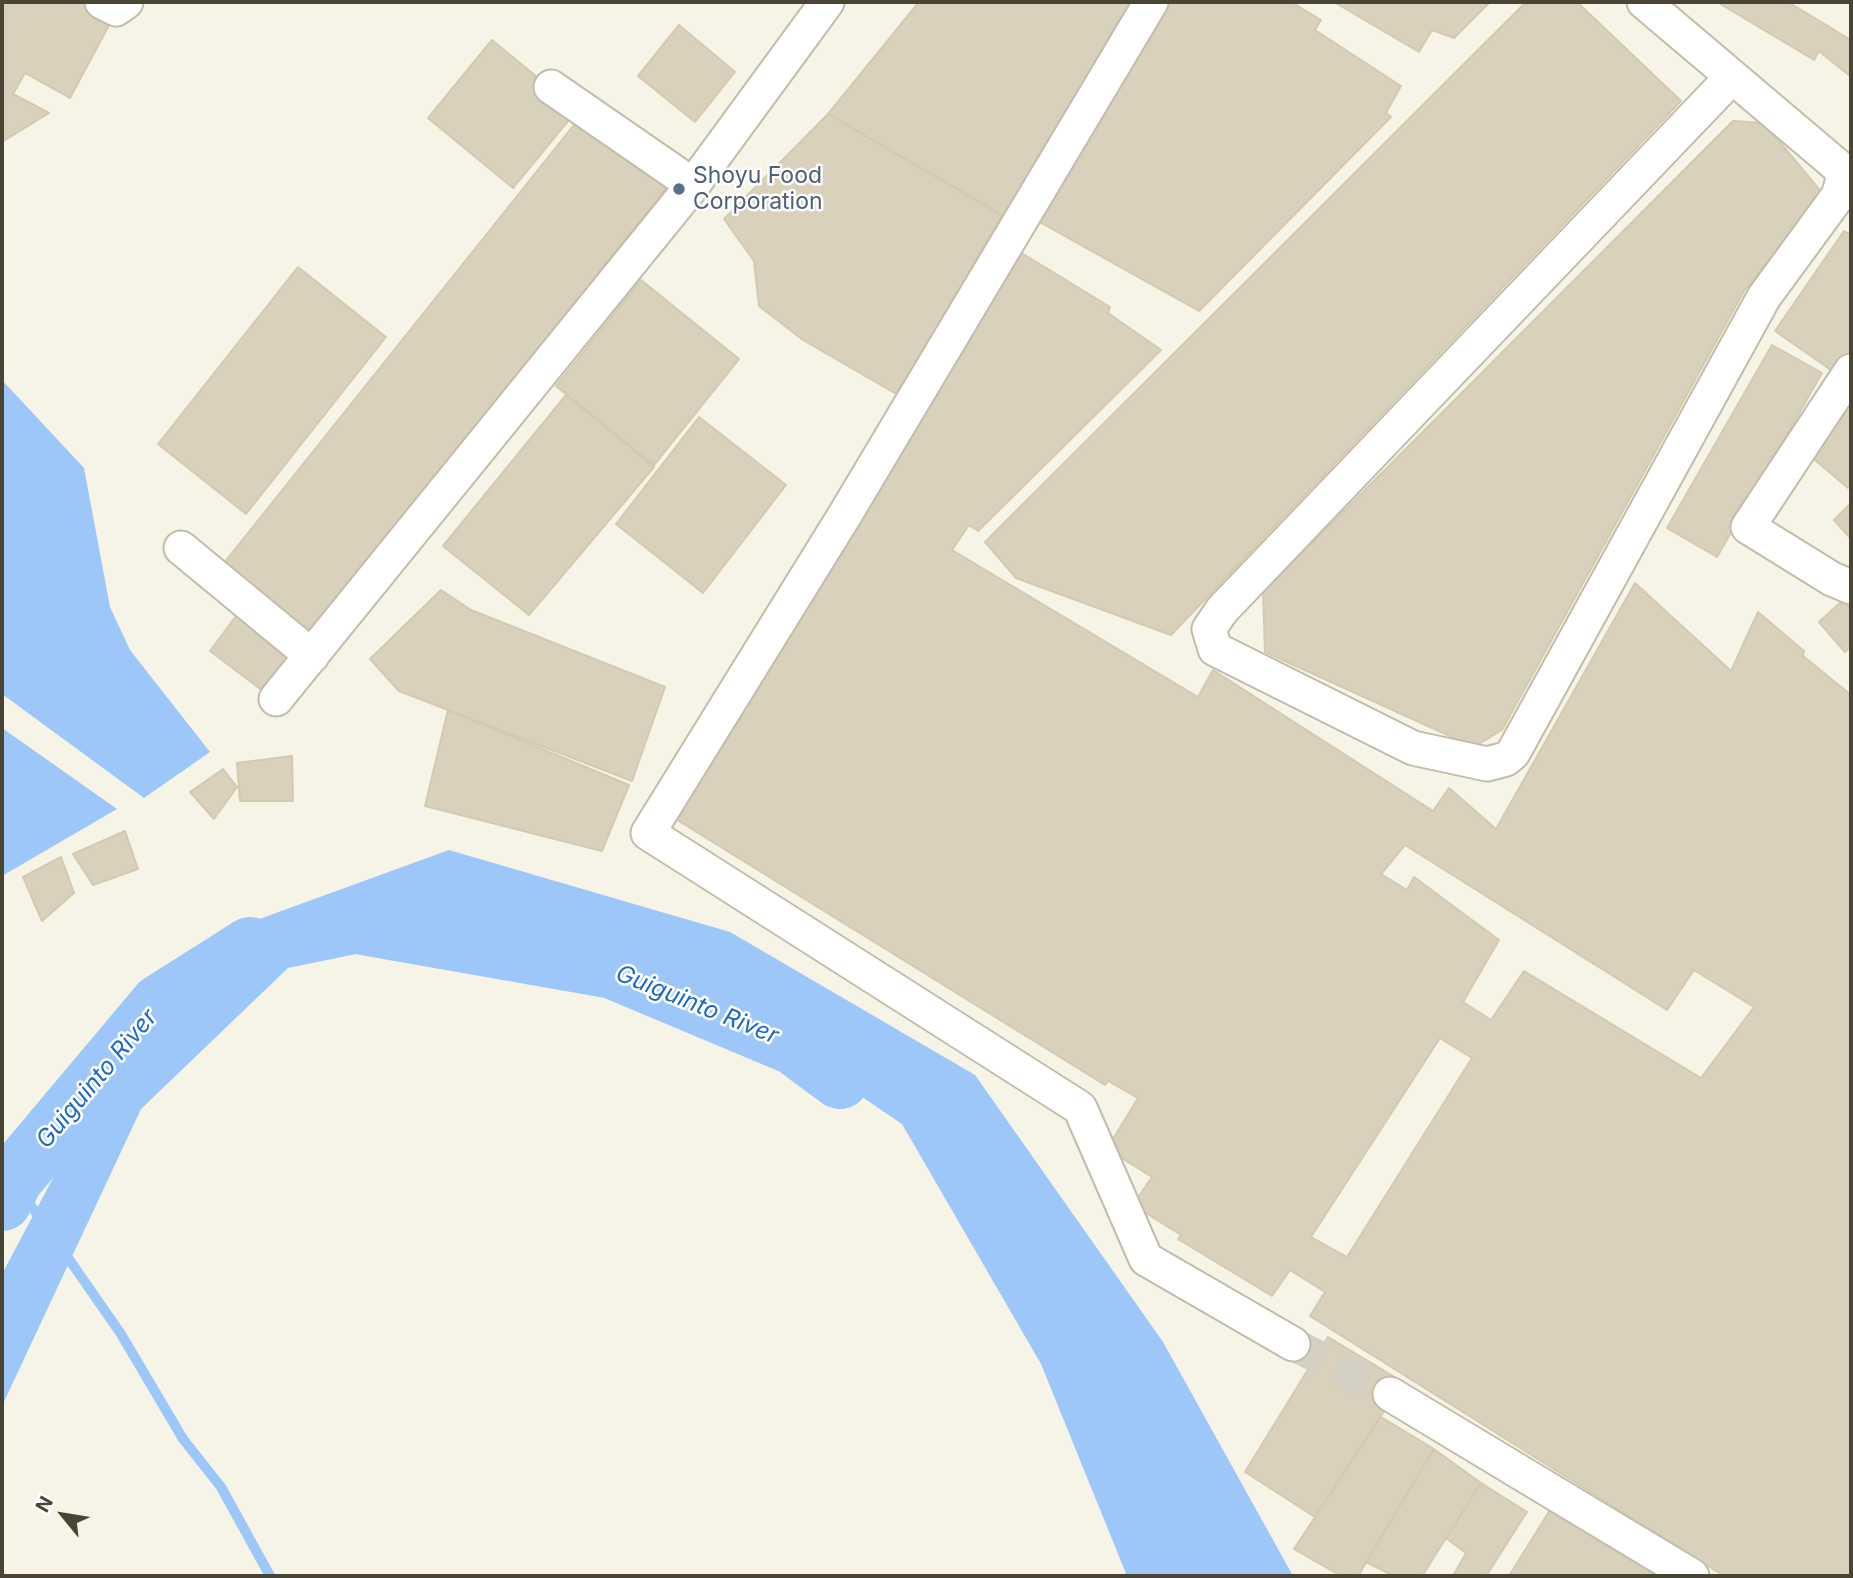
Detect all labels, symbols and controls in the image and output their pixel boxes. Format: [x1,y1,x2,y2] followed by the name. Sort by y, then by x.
[693,162,823,216] place label: Shoyu Food Corporation
[671,181,687,197] marker: Shoyu Food Corporation
[611,959,783,1051] water label: Guiguinto River
[30,1004,164,1154] water label: Guiguinto River
[28,1480,98,1550] north arrow
[31,1492,58,1516] text: N

